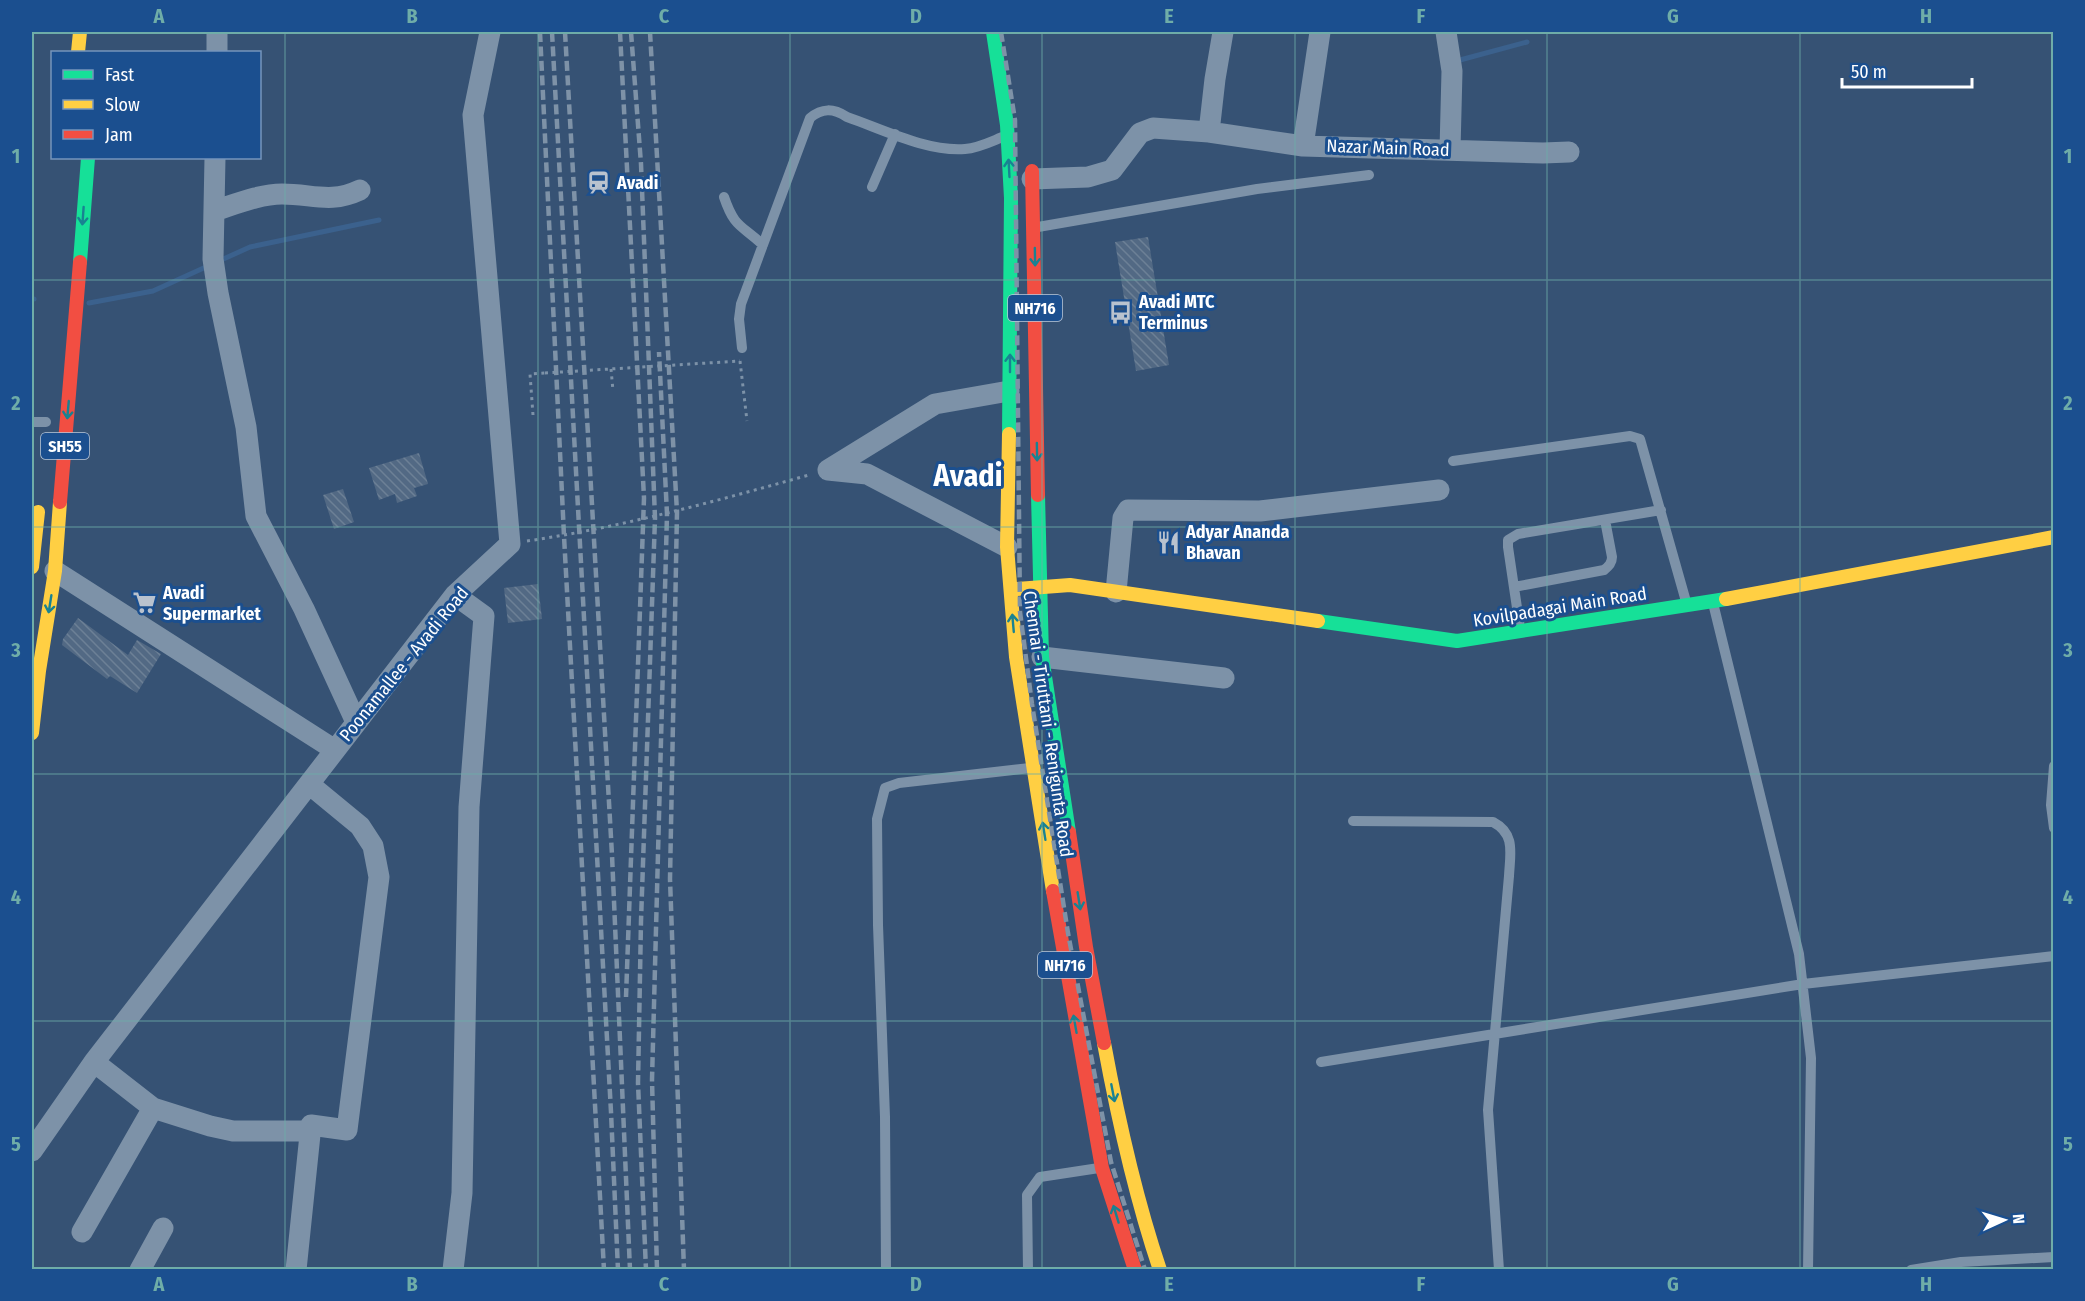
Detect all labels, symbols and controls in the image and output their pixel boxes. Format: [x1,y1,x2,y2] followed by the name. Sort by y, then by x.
[153,4,166,28] text: A
[406,4,418,28] text: B
[659,4,670,28] text: C
[910,4,922,28] text: D
[1164,4,1174,28] text: E
[1417,4,1426,28] text: F
[1667,4,1679,28] text: G
[1920,4,1932,28] text: H
[51,51,261,159] legend
[1842,51,1972,89] scale bar
[1851,61,1887,83] text: 50 m
[105,64,134,86] text: Fast
[105,94,140,116] text: Slow
[105,124,133,146] text: Jam
[1326,135,1450,161] street label: Nazar Main Road
[12,144,20,168] text: 1
[2064,144,2072,168] text: 1
[1004,158,1015,178] one-way arrow
[586,170,612,196] station icon: Avadi
[616,172,658,194] place label: Avadi
[78,205,89,225] one-way arrow
[1029,246,1041,266] one-way arrow
[1138,291,1215,334] place label: Avadi MTC Terminus
[1008,295,1062,321] road number: NH716
[1108,299,1134,325] bus stop icon: Avadi MTC Terminus
[1004,353,1016,373] one-way arrow
[10,391,21,415] text: 2
[2062,391,2073,415] text: 2
[62,400,73,420] one-way arrow
[41,433,89,459] road number: SH55
[1032,441,1043,461] one-way arrow
[933,458,1002,494] district label: Avadi
[1185,521,1289,564] place label: Adyar Ananda Bhavan
[1155,529,1181,555] restaurant icon: Adyar Ananda Bhavan
[162,582,261,625] place label: Avadi Supermarket
[335,582,473,746] street label: Poonamallee - Avadi Road
[1472,582,1648,632] street label: Kovilpadagai Main Road
[1018,589,1078,859] street label: Chennai - Tiruttani - Renigunta Road
[132,590,158,616] supermarket icon: Avadi Supermarket
[44,594,55,614] one-way arrow
[1007,614,1018,634] one-way arrow
[10,638,21,662] text: 3
[2062,638,2073,662] text: 3
[1038,822,1049,842] one-way arrow
[11,885,21,909] text: 4
[2063,885,2073,909] text: 4
[1074,891,1085,911] one-way arrow
[1038,952,1092,978] road number: NH716
[1070,1014,1081,1034] one-way arrow
[1108,1083,1119,1103] one-way arrow
[11,1132,21,1156] text: 5
[2063,1132,2073,1156] text: 5
[1974,1190,2034,1250] north arrow
[1110,1205,1121,1224] one-way arrow
[2009,1214,2028,1224] text: N
[153,1272,166,1296] text: A
[406,1272,418,1296] text: B
[659,1272,670,1296] text: C
[910,1272,922,1296] text: D
[1164,1272,1174,1296] text: E
[1417,1272,1426,1296] text: F
[1667,1272,1679,1296] text: G
[1920,1272,1932,1296] text: H

